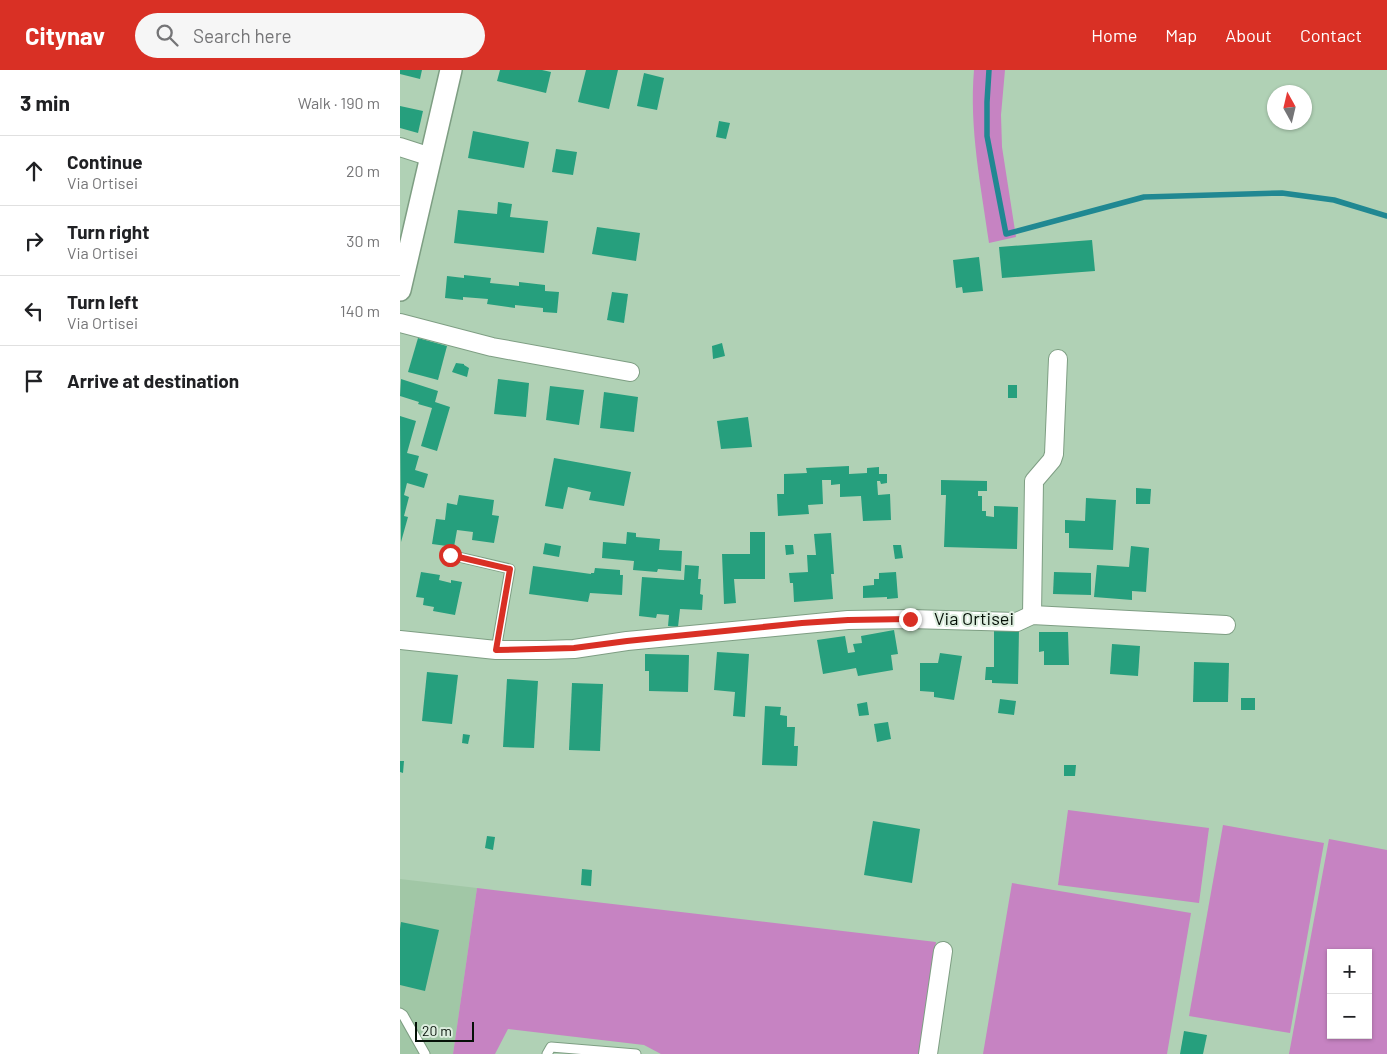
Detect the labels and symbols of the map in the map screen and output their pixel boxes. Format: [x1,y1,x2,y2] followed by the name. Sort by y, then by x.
[1267,85,1312,130] north arrow
[439,544,462,567] route start
[934,607,1014,629] street label: Via Ortisei
[899,608,922,631] route end
[415,1019,474,1042] scale bar

